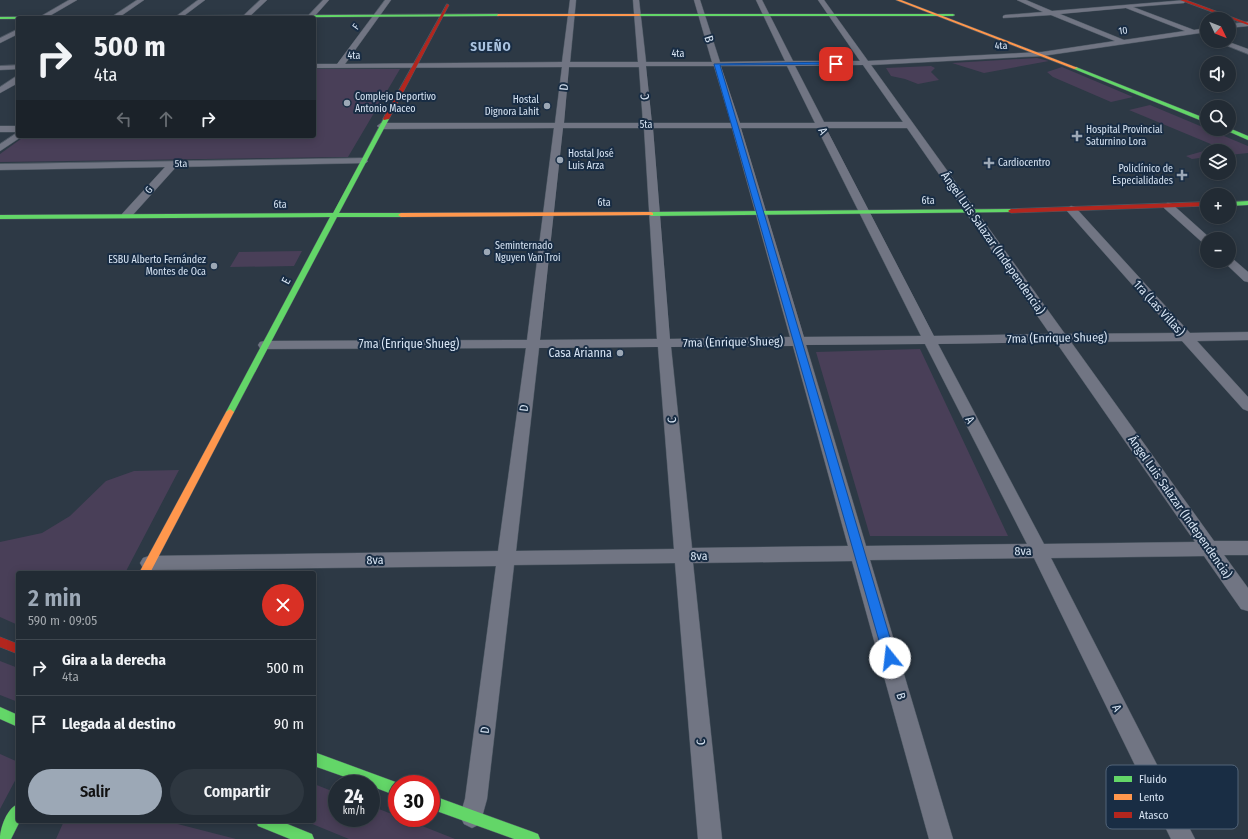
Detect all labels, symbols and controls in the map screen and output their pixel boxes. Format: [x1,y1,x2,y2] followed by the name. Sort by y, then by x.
[1200,12,1236,48] north arrow
[1200,12,1236,268] map controls
[350,21,363,32] street label: F
[1118,24,1128,38] street label: 10
[94,30,166,63] text: 500 m
[28,32,80,84] icon: right
[701,34,717,45] street label: B
[470,38,512,54] district label: SUEÑO
[994,40,1008,52] street label: 4ta
[819,47,853,81] pin
[672,48,685,60] street label: 4ta
[348,50,361,62] street label: 4ta
[825,53,847,75] icon: arrive
[1200,56,1236,92] button: sound
[94,64,117,86] text: 4ta
[557,83,571,91] street label: D
[355,91,436,115] place label: Complejo Deportivo Antonio Maceo
[638,93,652,101] street label: C
[485,94,540,118] place label: Hostal Dignora Lahit
[342,98,352,108] marker: Complejo Deportivo Antonio Maceo
[1200,100,1236,136] button: search
[542,101,552,111] marker: Hostal Dignora Lahit
[113,108,135,130] icon: left
[155,108,177,130] icon: ahead
[197,108,219,130] icon: right
[640,119,652,131] street label: 5ta
[1086,124,1163,148] place label: Hospital Provincial Saturnino Lora
[815,125,831,138] street label: A
[1071,130,1083,142] marker: Hospital Provincial Saturnino Lora
[1200,144,1236,180] button: layers
[568,148,614,172] place label: Hostal José Luis Arza
[555,155,565,165] marker: Hostal José Luis Arza
[983,157,995,169] marker: Cardiocentro
[998,157,1050,169] place label: Cardiocentro
[175,158,188,170] street label: 5ta
[1112,162,1173,187] place label: Policlínico de Especialidades
[938,168,1049,317] street label: Ángel Luis Salazar (Independencia)
[1176,169,1188,181] marker: Policlínico de Especialidades
[143,184,156,196] street label: G
[1200,188,1236,224] button: +
[921,195,935,207] street label: 6ta
[597,197,611,209] street label: 6ta
[273,199,287,211] street label: 6ta
[1200,232,1236,268] button: −
[495,240,560,264] place label: Seminternado Nguyen Van Troi
[482,247,492,257] marker: Seminternado Nguyen Van Troi
[108,254,206,278] place label: ESBU Alberto Fernández Montes de Oca
[209,261,219,271] marker: ESBU Alberto Fernández Montes de Oca
[278,275,294,287] street label: E
[1131,277,1188,339] street label: 1ra (Las Villas)
[1007,330,1108,346] street label: 7ma (Enrique Shueg)
[683,334,784,350] street label: 7ma (Enrique Shueg)
[359,337,460,351] street label: 7ma (Enrique Shueg)
[549,346,612,360] place label: Casa Arianna
[615,348,625,358] marker: Casa Arianna
[517,404,531,412] street label: D
[962,414,978,427] street label: A
[665,416,679,424] street label: C
[1125,432,1236,581] street label: Ángel Luis Salazar (Independencia)
[1014,544,1032,558] street label: 8va
[690,549,708,563] street label: 8va
[366,553,384,567] street label: 8va
[28,584,81,612] text: 2 min
[262,584,304,626] button: close
[28,613,97,628] text: 590 m · 09:05
[869,637,911,679] position arrow
[62,651,166,669] text: Gira a la derecha
[28,657,50,679] icon: right
[266,659,304,677] text: 500 m
[62,669,79,684] text: 4ta
[893,691,909,701] street label: B
[1109,702,1125,715] street label: A
[28,713,50,735] icon: arrive
[62,715,176,733] text: Llegada al destino
[274,715,304,733] text: 90 m
[478,726,492,734] street label: D
[694,738,708,746] street label: C
[1106,765,1238,829] legend
[28,769,162,815] button: Salir
[170,769,304,815] button: Compartir
[1139,773,1167,786] text: Fluido
[388,775,440,827] speed limit sign: 30
[344,784,364,808] text: 24
[1139,791,1164,804] text: Lento
[343,805,365,817] text: km/h
[1139,809,1169,822] text: Atasco

